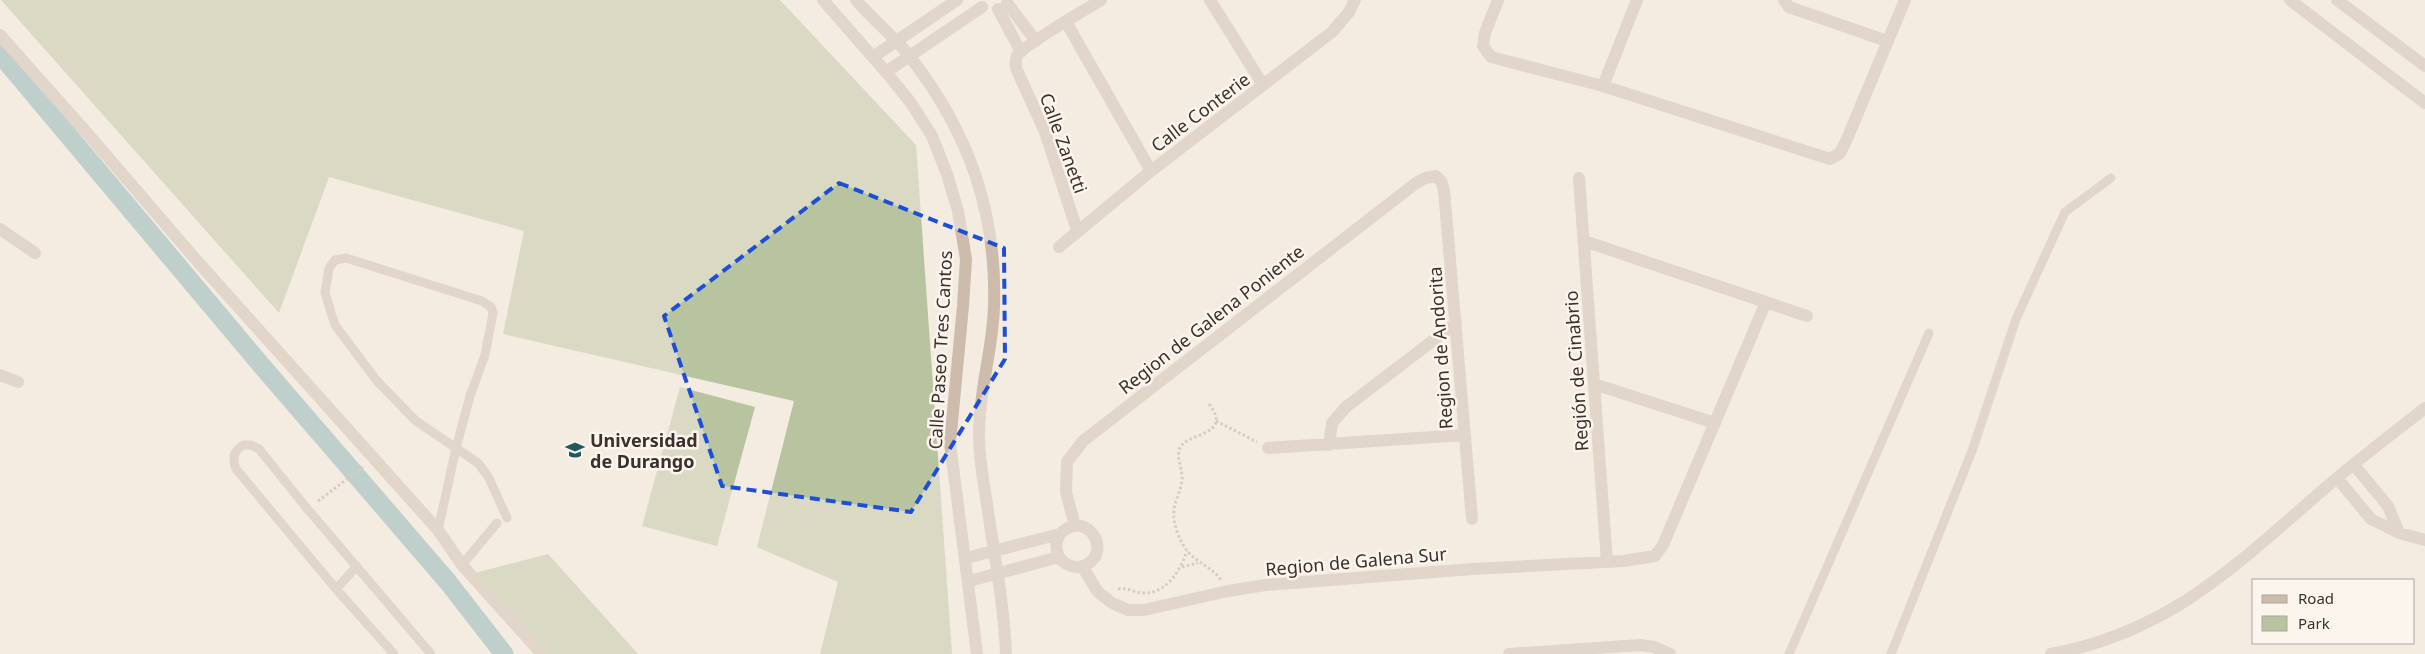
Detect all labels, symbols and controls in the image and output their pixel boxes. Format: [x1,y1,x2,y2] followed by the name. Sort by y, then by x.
[1146,67,1254,157] street label: Calle Conterie
[1035,90,1093,196] street label: Calle Zanetti
[1113,239,1309,399] street label: Region de Galena Poniente
[923,250,957,450] street label: Calle Paseo Tres Cantos
[1422,266,1458,430] street label: Region de Andorita
[1558,290,1594,452] street label: Región de Cinabrio
[590,428,698,473] place label: Universidad de Durango
[564,439,586,461] school or university icon: Universidad de Durango
[1264,541,1448,581] street label: Region de Galena Sur
[2252,579,2415,644] legend
[2298,588,2334,608] text: Road
[2298,613,2330,633] text: Park

